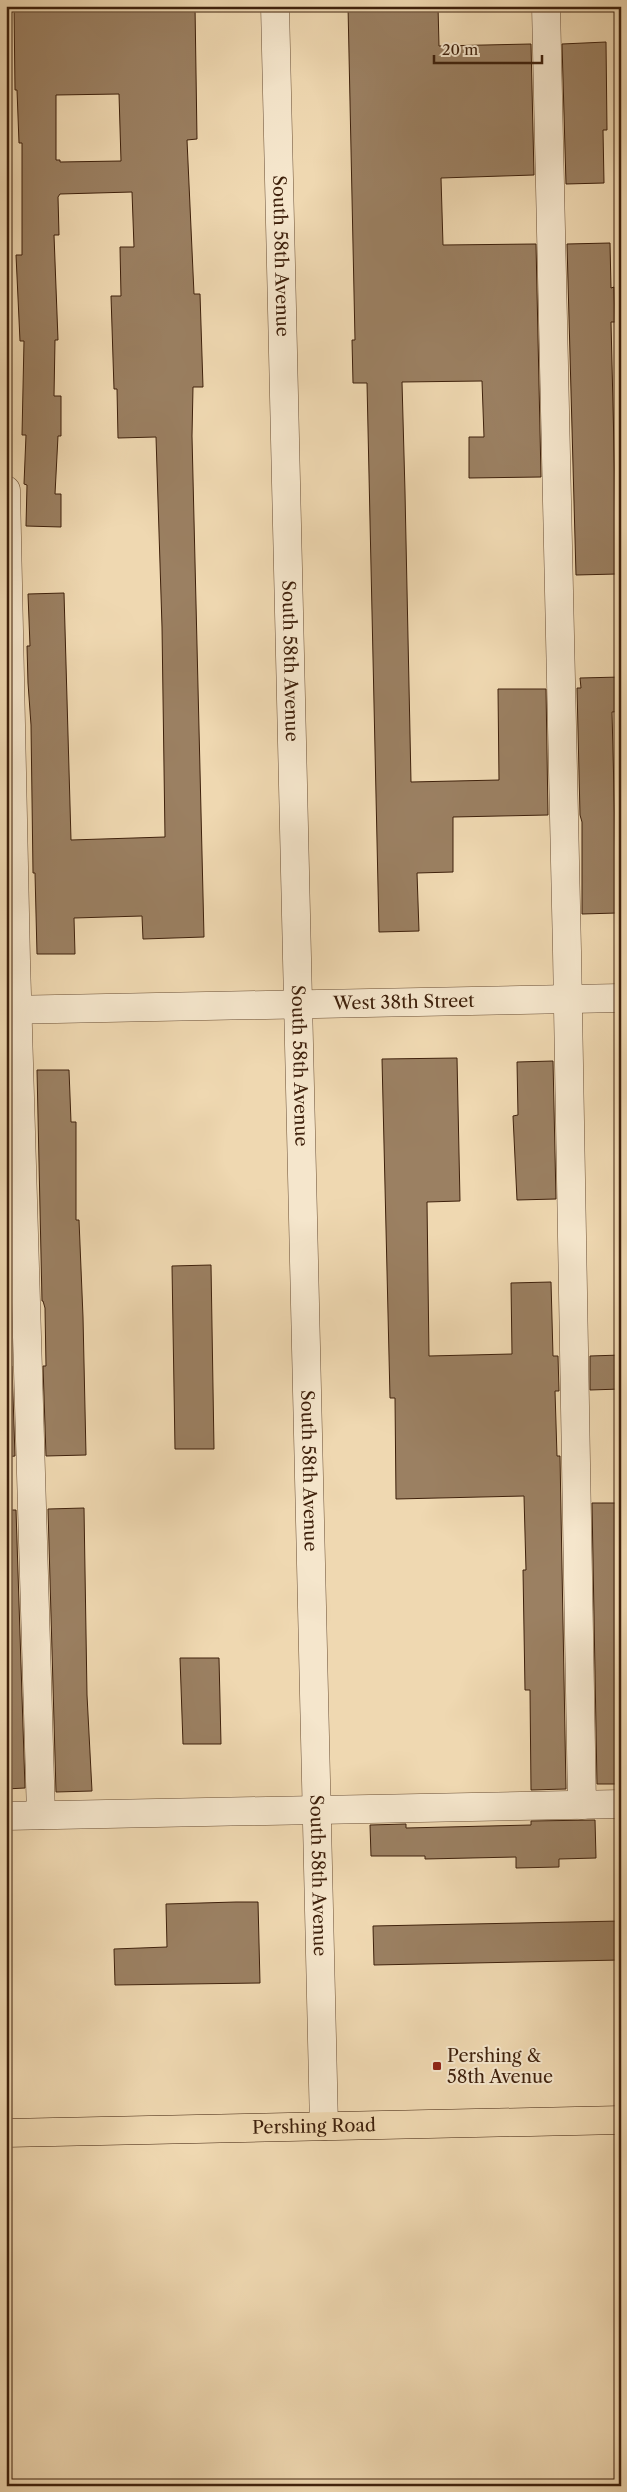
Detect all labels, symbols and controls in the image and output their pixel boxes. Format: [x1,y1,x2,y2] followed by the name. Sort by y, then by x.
[434,32,542,64] scale bar
[442,40,478,59] text: 20 m
[268,175,294,337] street label: South 58th Avenue
[277,580,303,742] street label: South 58th Avenue
[287,985,312,1147] street label: South 58th Avenue
[332,990,475,1015] street label: West 38th Street
[296,1390,322,1552] street label: South 58th Avenue
[305,1794,331,1957] street label: South 58th Avenue
[447,2045,553,2088] place label: Pershing & 58th Avenue
[431,2060,443,2072] marker: Pershing & 58th Avenue
[252,2114,376,2139] street label: Pershing Road

